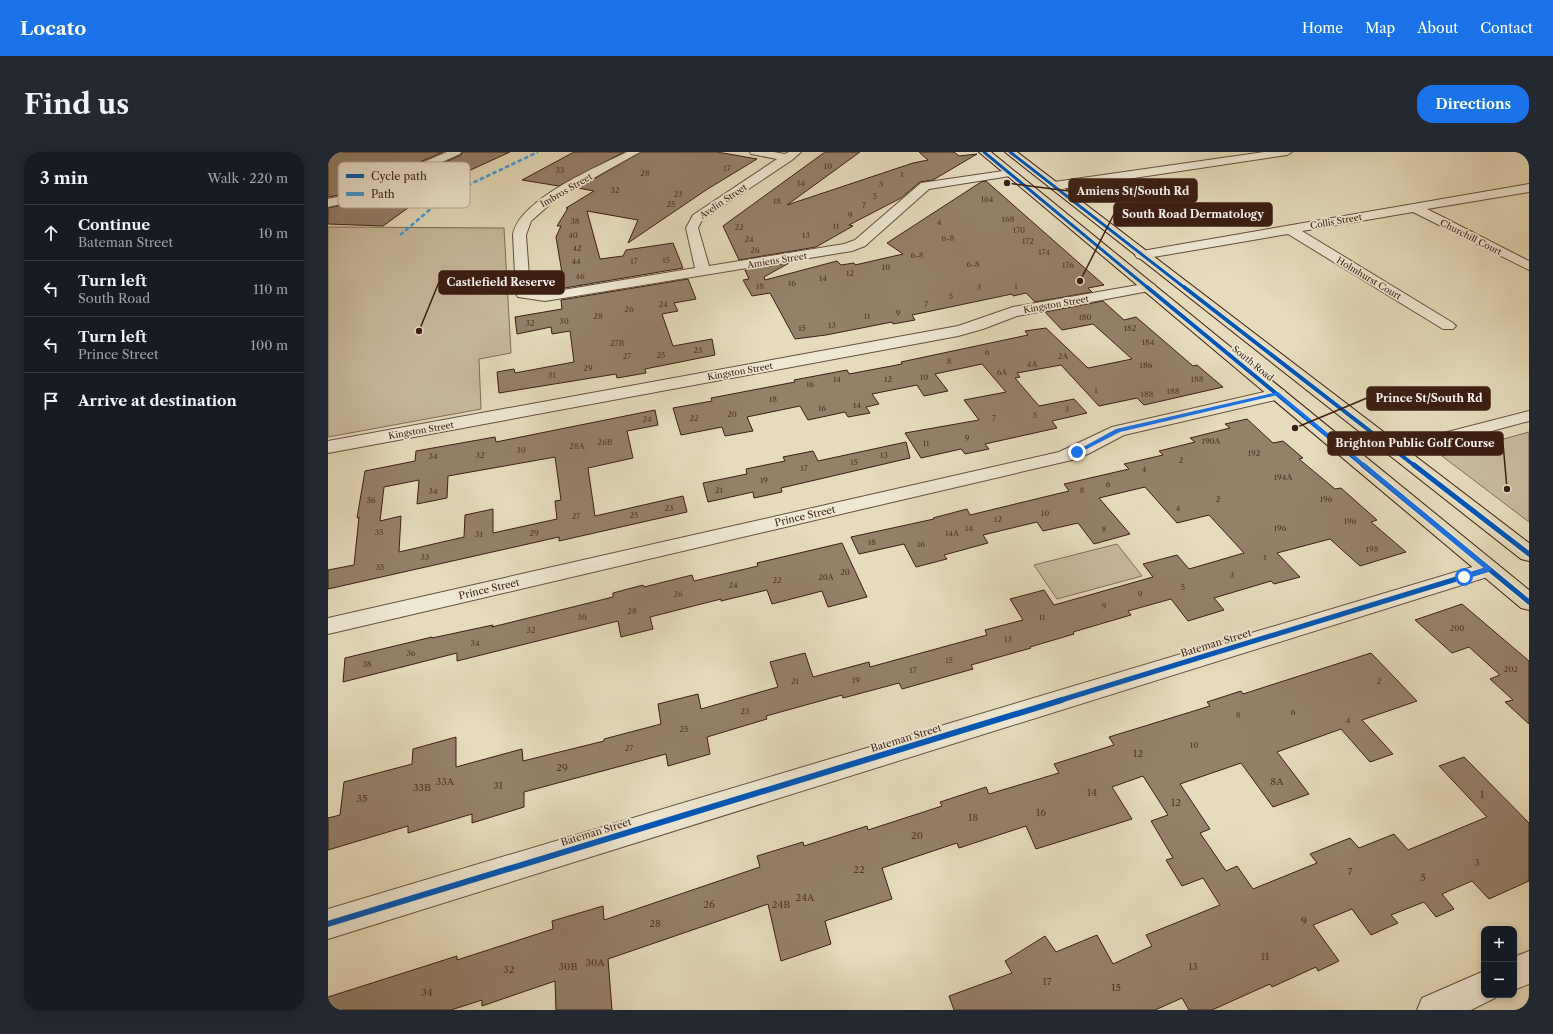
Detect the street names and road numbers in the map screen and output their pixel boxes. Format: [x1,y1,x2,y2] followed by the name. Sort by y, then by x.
[538,170,595,209] street label: Imbros Street
[696,181,749,221] street label: Avelin Street
[1309,211,1364,231] street label: Collis Street
[1438,217,1504,258] street label: Churchill Court
[745,250,808,270] street label: Amiens Street
[1335,254,1404,302] street label: Holmhurst Court
[1022,293,1090,315] street label: Kingston Street
[1230,343,1276,383] street label: South Road
[706,360,774,382] street label: Kingston Street
[387,419,455,441] street label: Kingston Street
[773,503,837,529] street label: Prince Street
[457,576,521,602] street label: Prince Street
[1179,626,1253,660] street label: Bateman Street
[869,721,943,755] street label: Bateman Street
[559,815,633,849] street label: Bateman Street

